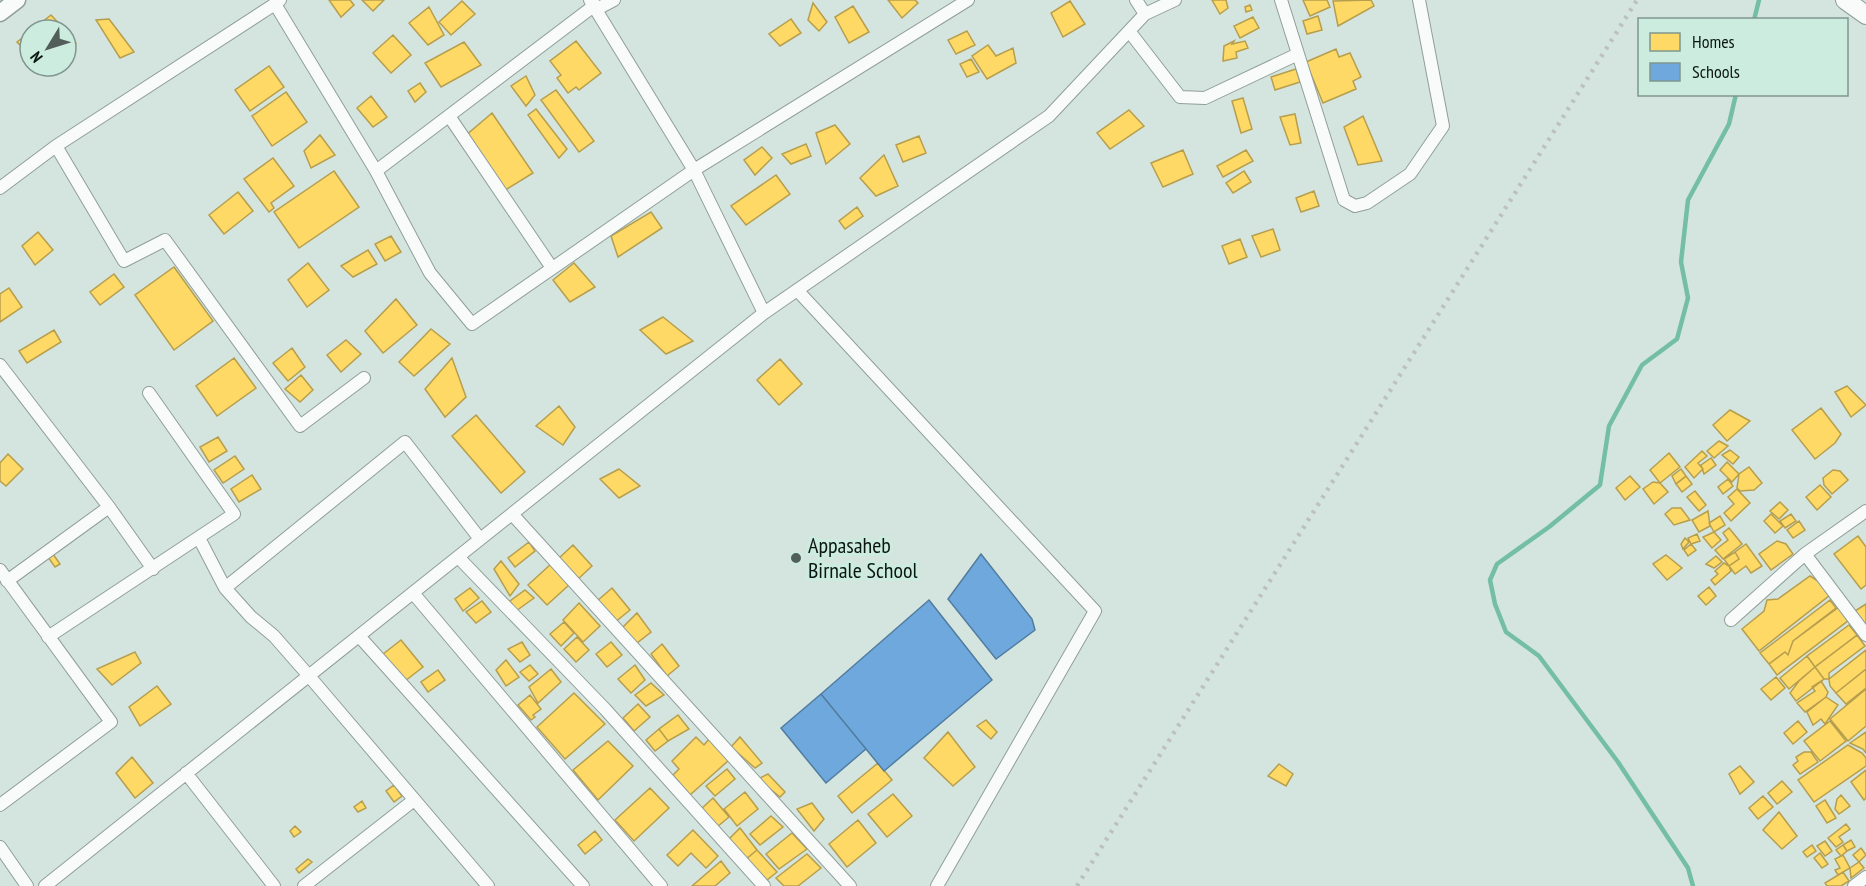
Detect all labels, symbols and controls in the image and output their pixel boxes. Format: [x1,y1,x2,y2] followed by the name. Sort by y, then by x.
[18,18,78,78] north arrow
[1638,18,1848,96] legend
[1692,30,1735,53] text: Homes
[26,48,47,67] text: N
[1692,60,1740,83] text: Schools
[808,531,918,584] place label: Appasaheb Birnale School
[789,551,803,565] marker: Appasaheb Birnale School

